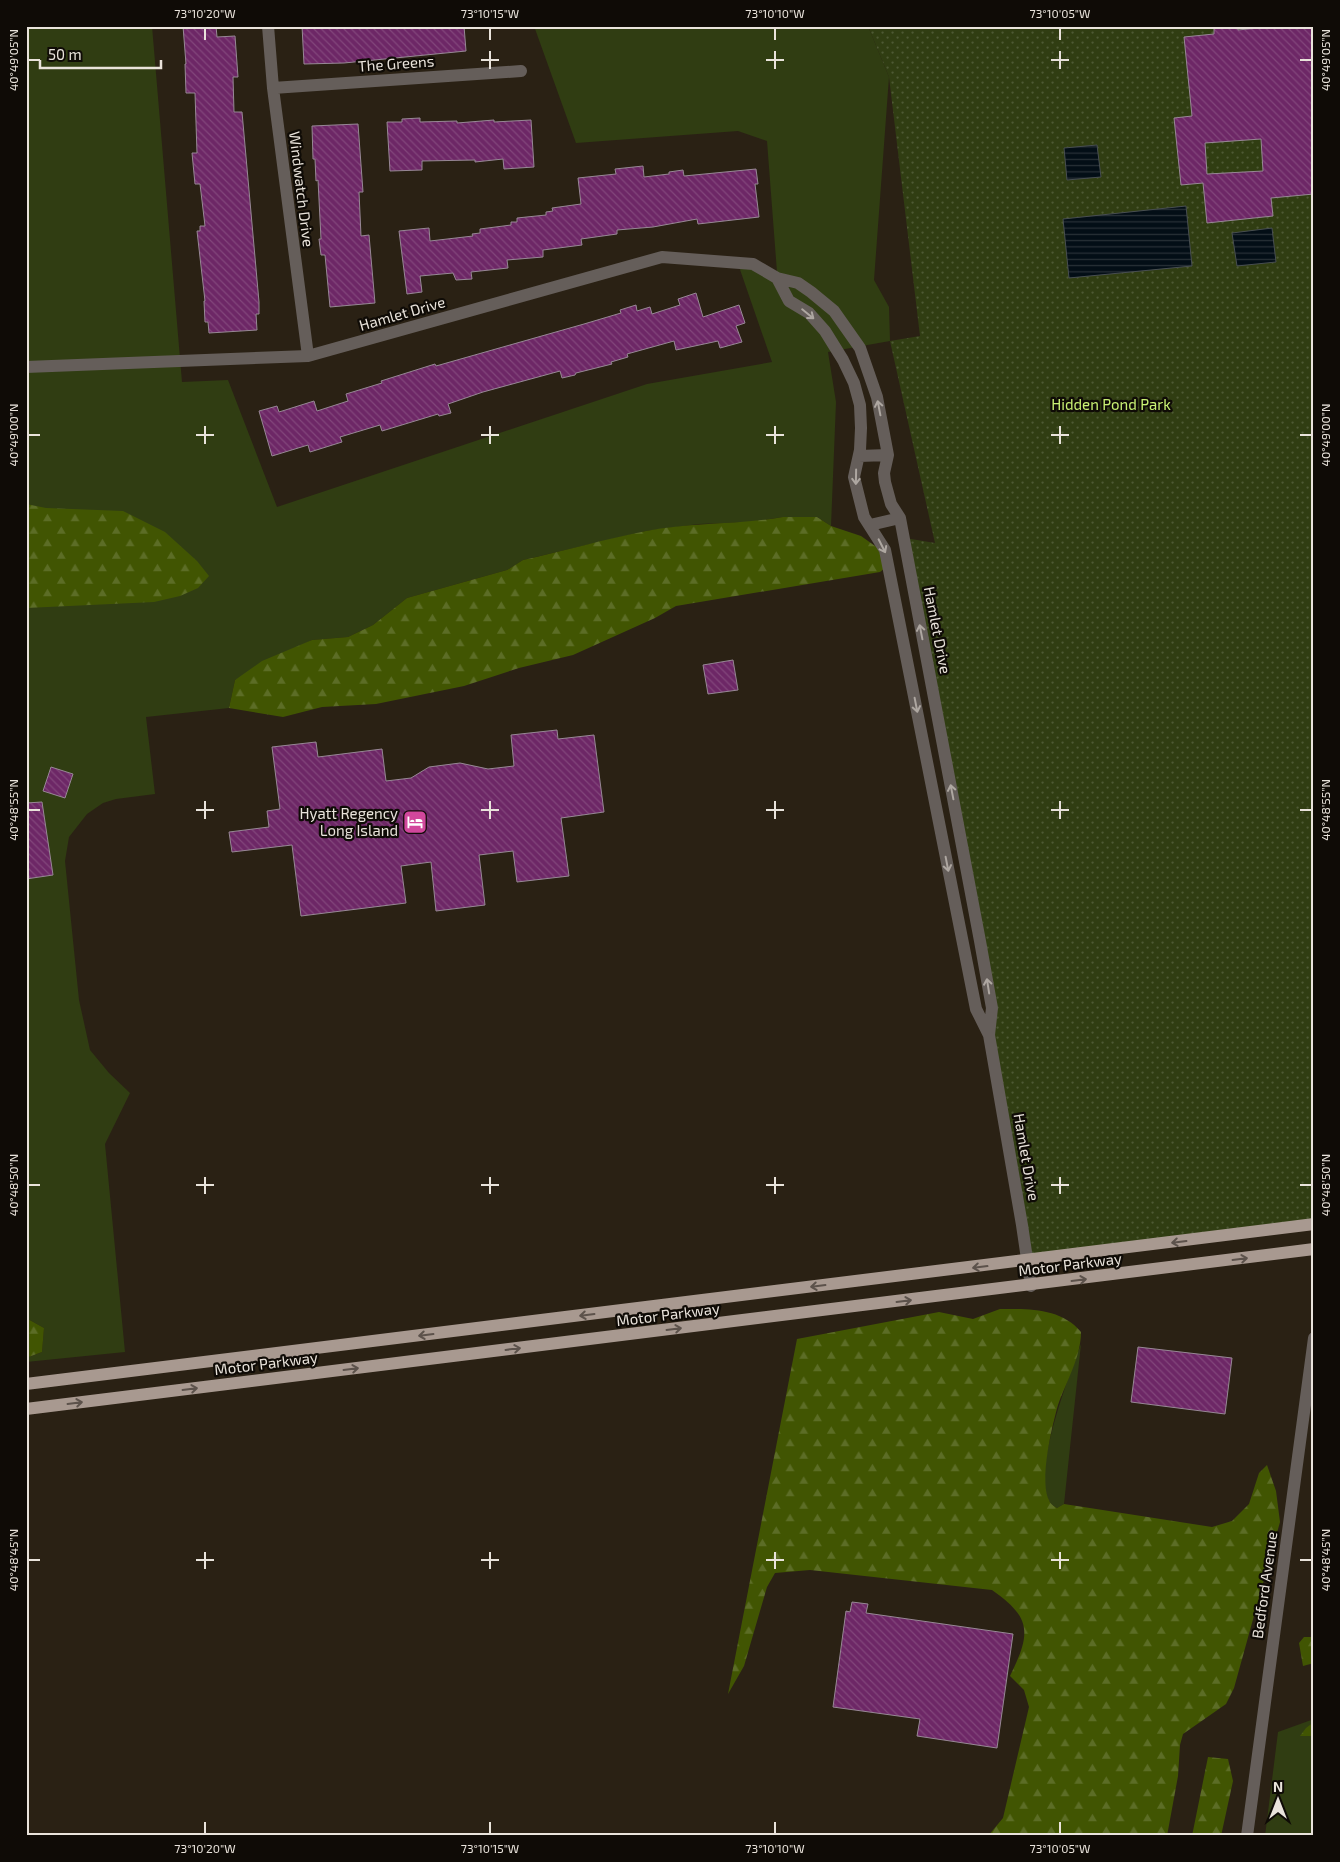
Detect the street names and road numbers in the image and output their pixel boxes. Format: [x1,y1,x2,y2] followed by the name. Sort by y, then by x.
[357,51,435,75] street label: The Greens
[286,130,318,248] street label: Windwatch Drive
[357,292,447,334] street label: Hamlet Drive
[921,585,955,675] street label: Hamlet Drive
[1010,1112,1044,1202] street label: Hamlet Drive
[1017,1249,1123,1279] street label: Motor Parkway
[615,1299,721,1329] street label: Motor Parkway
[213,1348,319,1378] street label: Motor Parkway
[1248,1530,1280,1640] street label: Bedford Avenue

